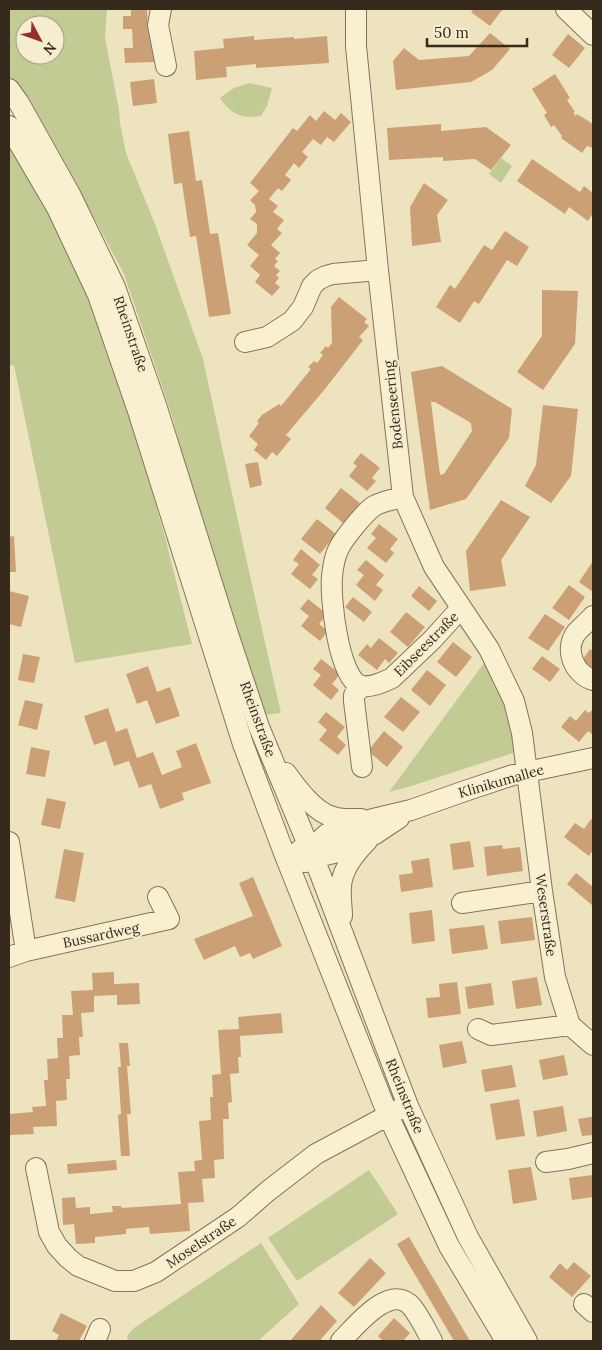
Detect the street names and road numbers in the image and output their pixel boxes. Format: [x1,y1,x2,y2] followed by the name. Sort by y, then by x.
[110,294,153,375] street label: Rheinstraße
[379,359,407,450] street label: Bodenseering
[390,607,463,680] street label: Eibseestraße
[236,679,280,760] street label: Rheinstraße
[456,760,546,802] street label: Klinikumallee
[531,872,561,958] street label: Weserstraße
[61,918,141,952] street label: Bussardweg
[382,1056,428,1137] street label: Rheinstraße
[162,1212,240,1272] street label: Moselstraße

